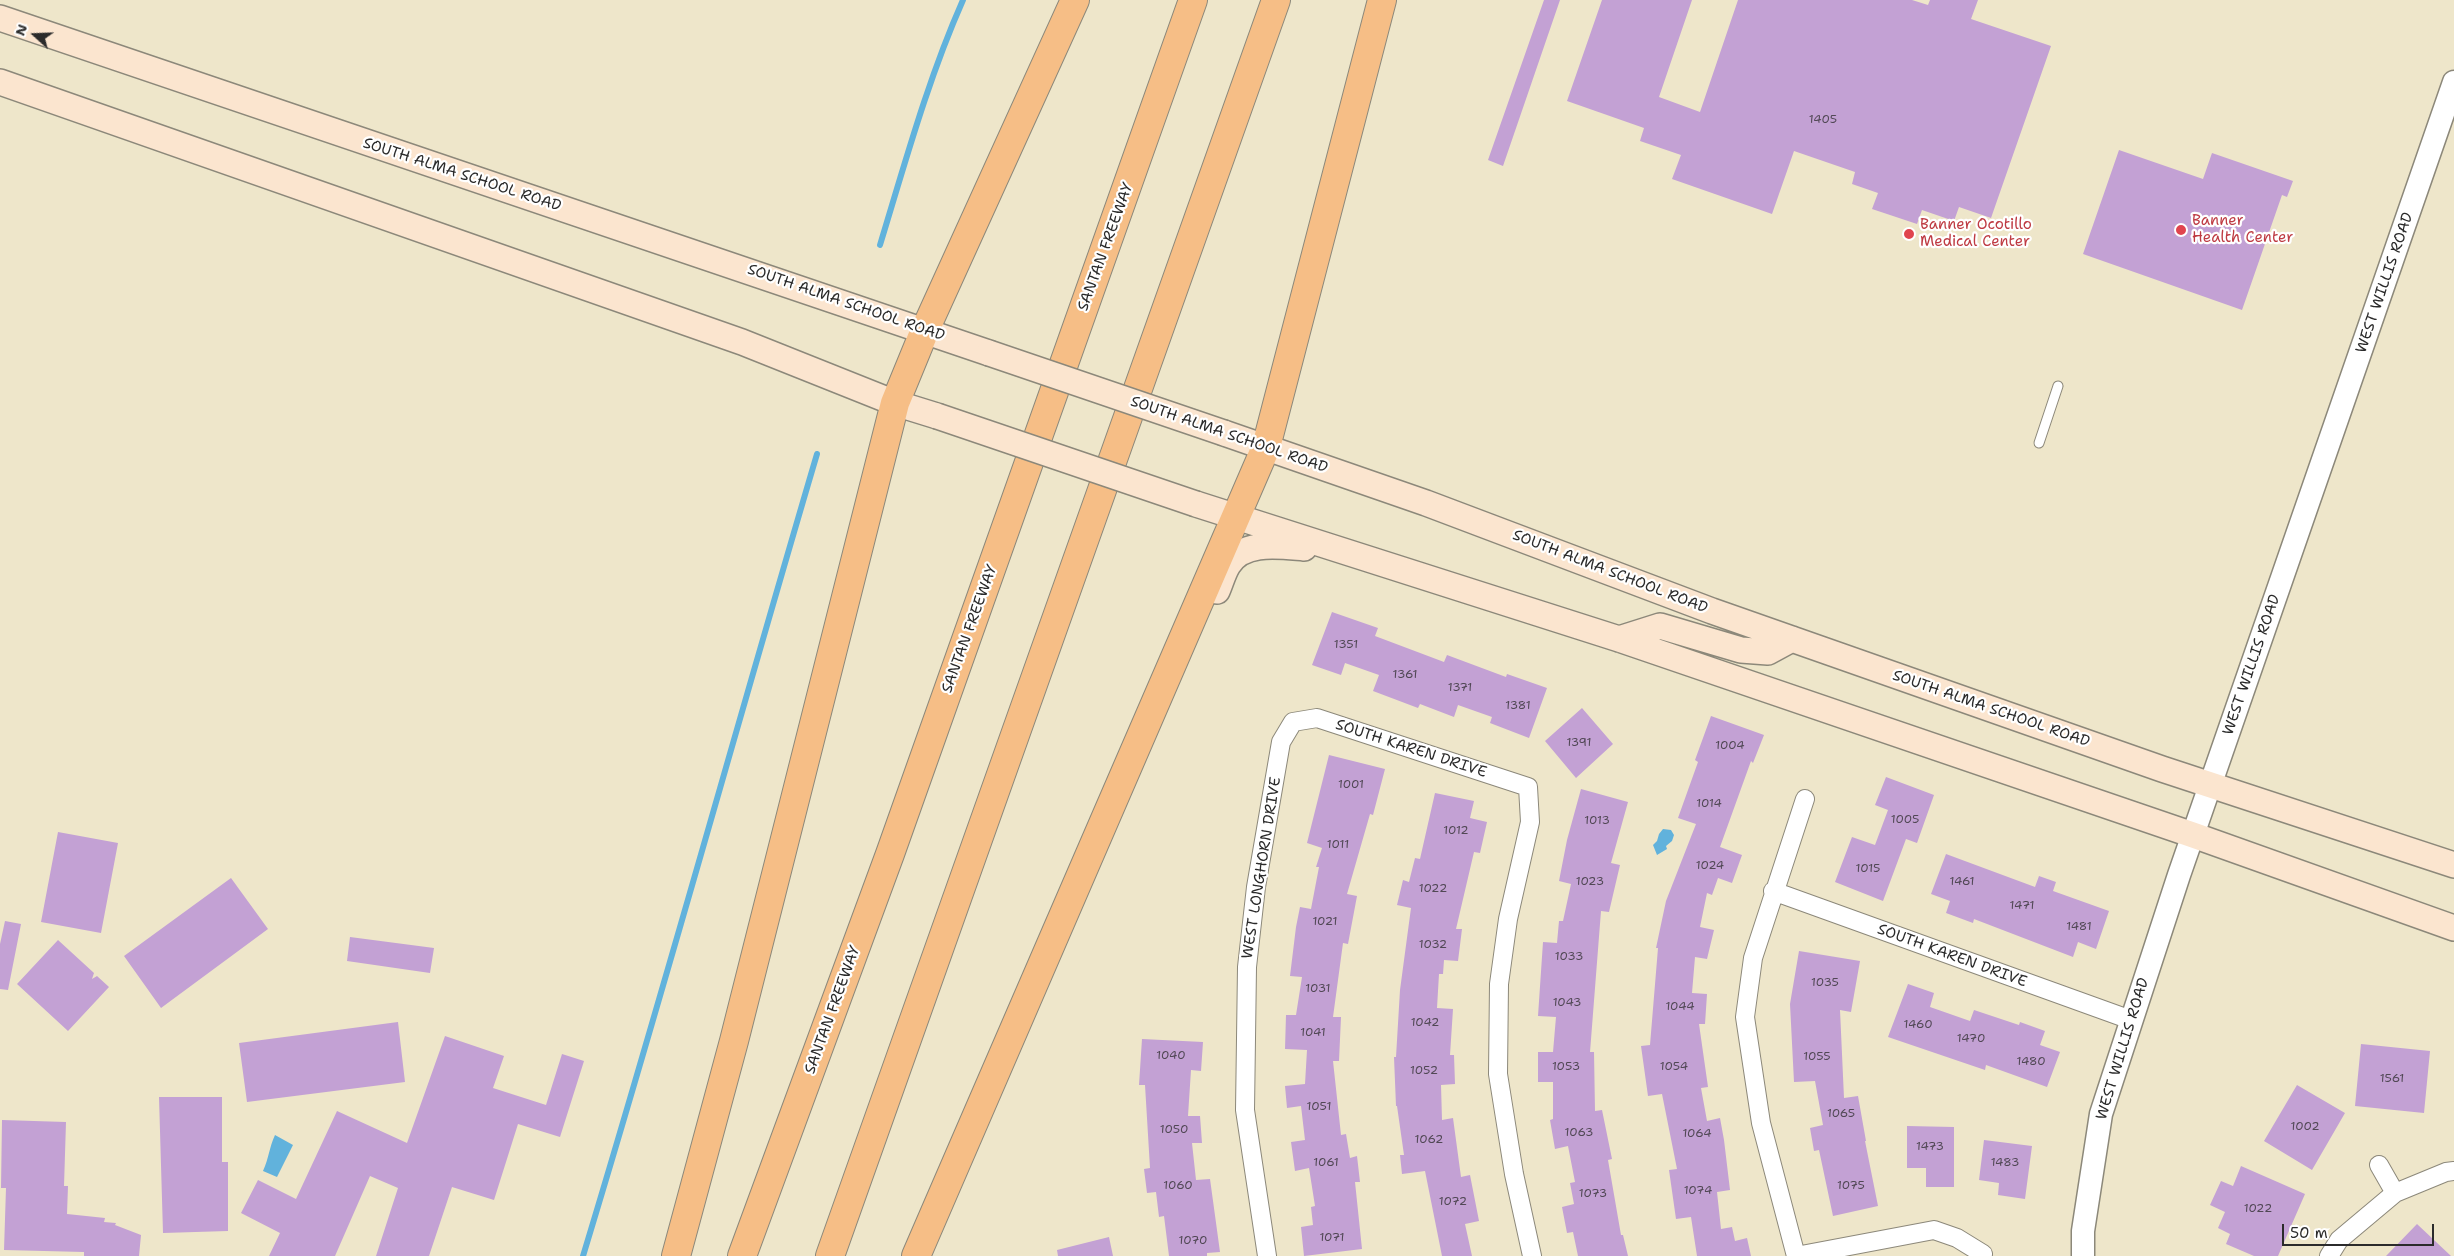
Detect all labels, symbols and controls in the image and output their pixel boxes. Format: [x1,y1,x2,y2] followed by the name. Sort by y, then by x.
[10,10,60,60] north arrow
[11,22,31,38] text: N
[1809,113,1837,127] house number: 1405
[361,134,563,216] street label: SOUTH ALMA SCHOOL ROAD
[1074,180,1138,314] street label: SANTAN FREEWAY
[2352,210,2418,356] street label: WEST WILLIS ROAD
[2192,212,2293,247] place label: Banner Health Center
[1920,216,2032,251] place label: Banner Ocotillo Medical Center
[2174,223,2188,237] marker: Banner Health Center
[1902,227,1916,241] marker: Banner Ocotillo Medical Center
[745,261,947,345] street label: SOUTH ALMA SCHOOL ROAD
[1128,393,1330,477] street label: SOUTH ALMA SCHOOL ROAD
[1510,526,1710,618] street label: SOUTH ALMA SCHOOL ROAD
[938,562,1002,696] street label: SANTAN FREEWAY
[2219,592,2285,738] street label: WEST WILLIS ROAD
[1334,638,1358,652] house number: 1351
[1890,667,2092,751] street label: SOUTH ALMA SCHOOL ROAD
[1392,668,1418,682] house number: 1361
[1448,681,1472,695] house number: 1371
[1505,699,1531,713] house number: 1381
[1333,716,1489,782] street label: SOUTH KAREN DRIVE
[1566,736,1592,750] house number: 1391
[1715,739,1745,753] house number: 1004
[1239,776,1285,960] street label: WEST LONGHORN DRIVE
[1338,778,1364,792] house number: 1001
[1696,797,1722,811] house number: 1014
[1891,813,1919,827] house number: 1005
[1584,814,1610,828] house number: 1013
[1443,824,1469,838] house number: 1012
[1327,838,1349,852] house number: 1011
[1696,859,1724,873] house number: 1024
[1856,862,1880,876] house number: 1015
[1576,875,1604,889] house number: 1023
[1949,875,1975,889] house number: 1461
[1419,882,1447,896] house number: 1022
[2010,899,2034,913] house number: 1471
[1312,915,1338,929] house number: 1021
[2066,920,2092,934] house number: 1481
[1875,921,2029,991] street label: SOUTH KAREN DRIVE
[1419,938,1447,952] house number: 1032
[801,943,865,1077] street label: SANTAN FREEWAY
[1555,950,1583,964] house number: 1033
[1811,976,1839,990] house number: 1035
[2093,976,2153,1122] street label: WEST WILLIS ROAD
[1305,982,1331,996] house number: 1031
[1553,996,1581,1010] house number: 1043
[1665,1000,1695,1014] house number: 1044
[1411,1016,1439,1030] house number: 1042
[1903,1018,1933,1032] house number: 1460
[1300,1026,1326,1040] house number: 1041
[1957,1032,1985,1046] house number: 1470
[1156,1049,1186,1063] house number: 1040
[1803,1050,1831,1064] house number: 1055
[2016,1055,2046,1069] house number: 1480
[1552,1060,1580,1074] house number: 1053
[1660,1060,1688,1074] house number: 1054
[1410,1064,1438,1078] house number: 1052
[2380,1072,2404,1086] house number: 1561
[1307,1100,1331,1114] house number: 1051
[1827,1107,1855,1121] house number: 1065
[2290,1120,2320,1134] house number: 1002
[1160,1123,1188,1137] house number: 1050
[1565,1126,1593,1140] house number: 1063
[1682,1127,1712,1141] house number: 1064
[1415,1133,1443,1147] house number: 1062
[1916,1140,1944,1154] house number: 1473
[1313,1156,1339,1170] house number: 1061
[1991,1156,2019,1170] house number: 1483
[1163,1179,1193,1193] house number: 1060
[1837,1179,1865,1193] house number: 1075
[1684,1184,1712,1198] house number: 1074
[1579,1187,1607,1201] house number: 1073
[1439,1195,1467,1209] house number: 1072
[2244,1202,2272,1216] house number: 1022
[2284,1214,2436,1246] scale bar
[2290,1223,2328,1243] text: 50 m
[1319,1231,1345,1245] house number: 1071
[1179,1234,1207,1248] house number: 1070

